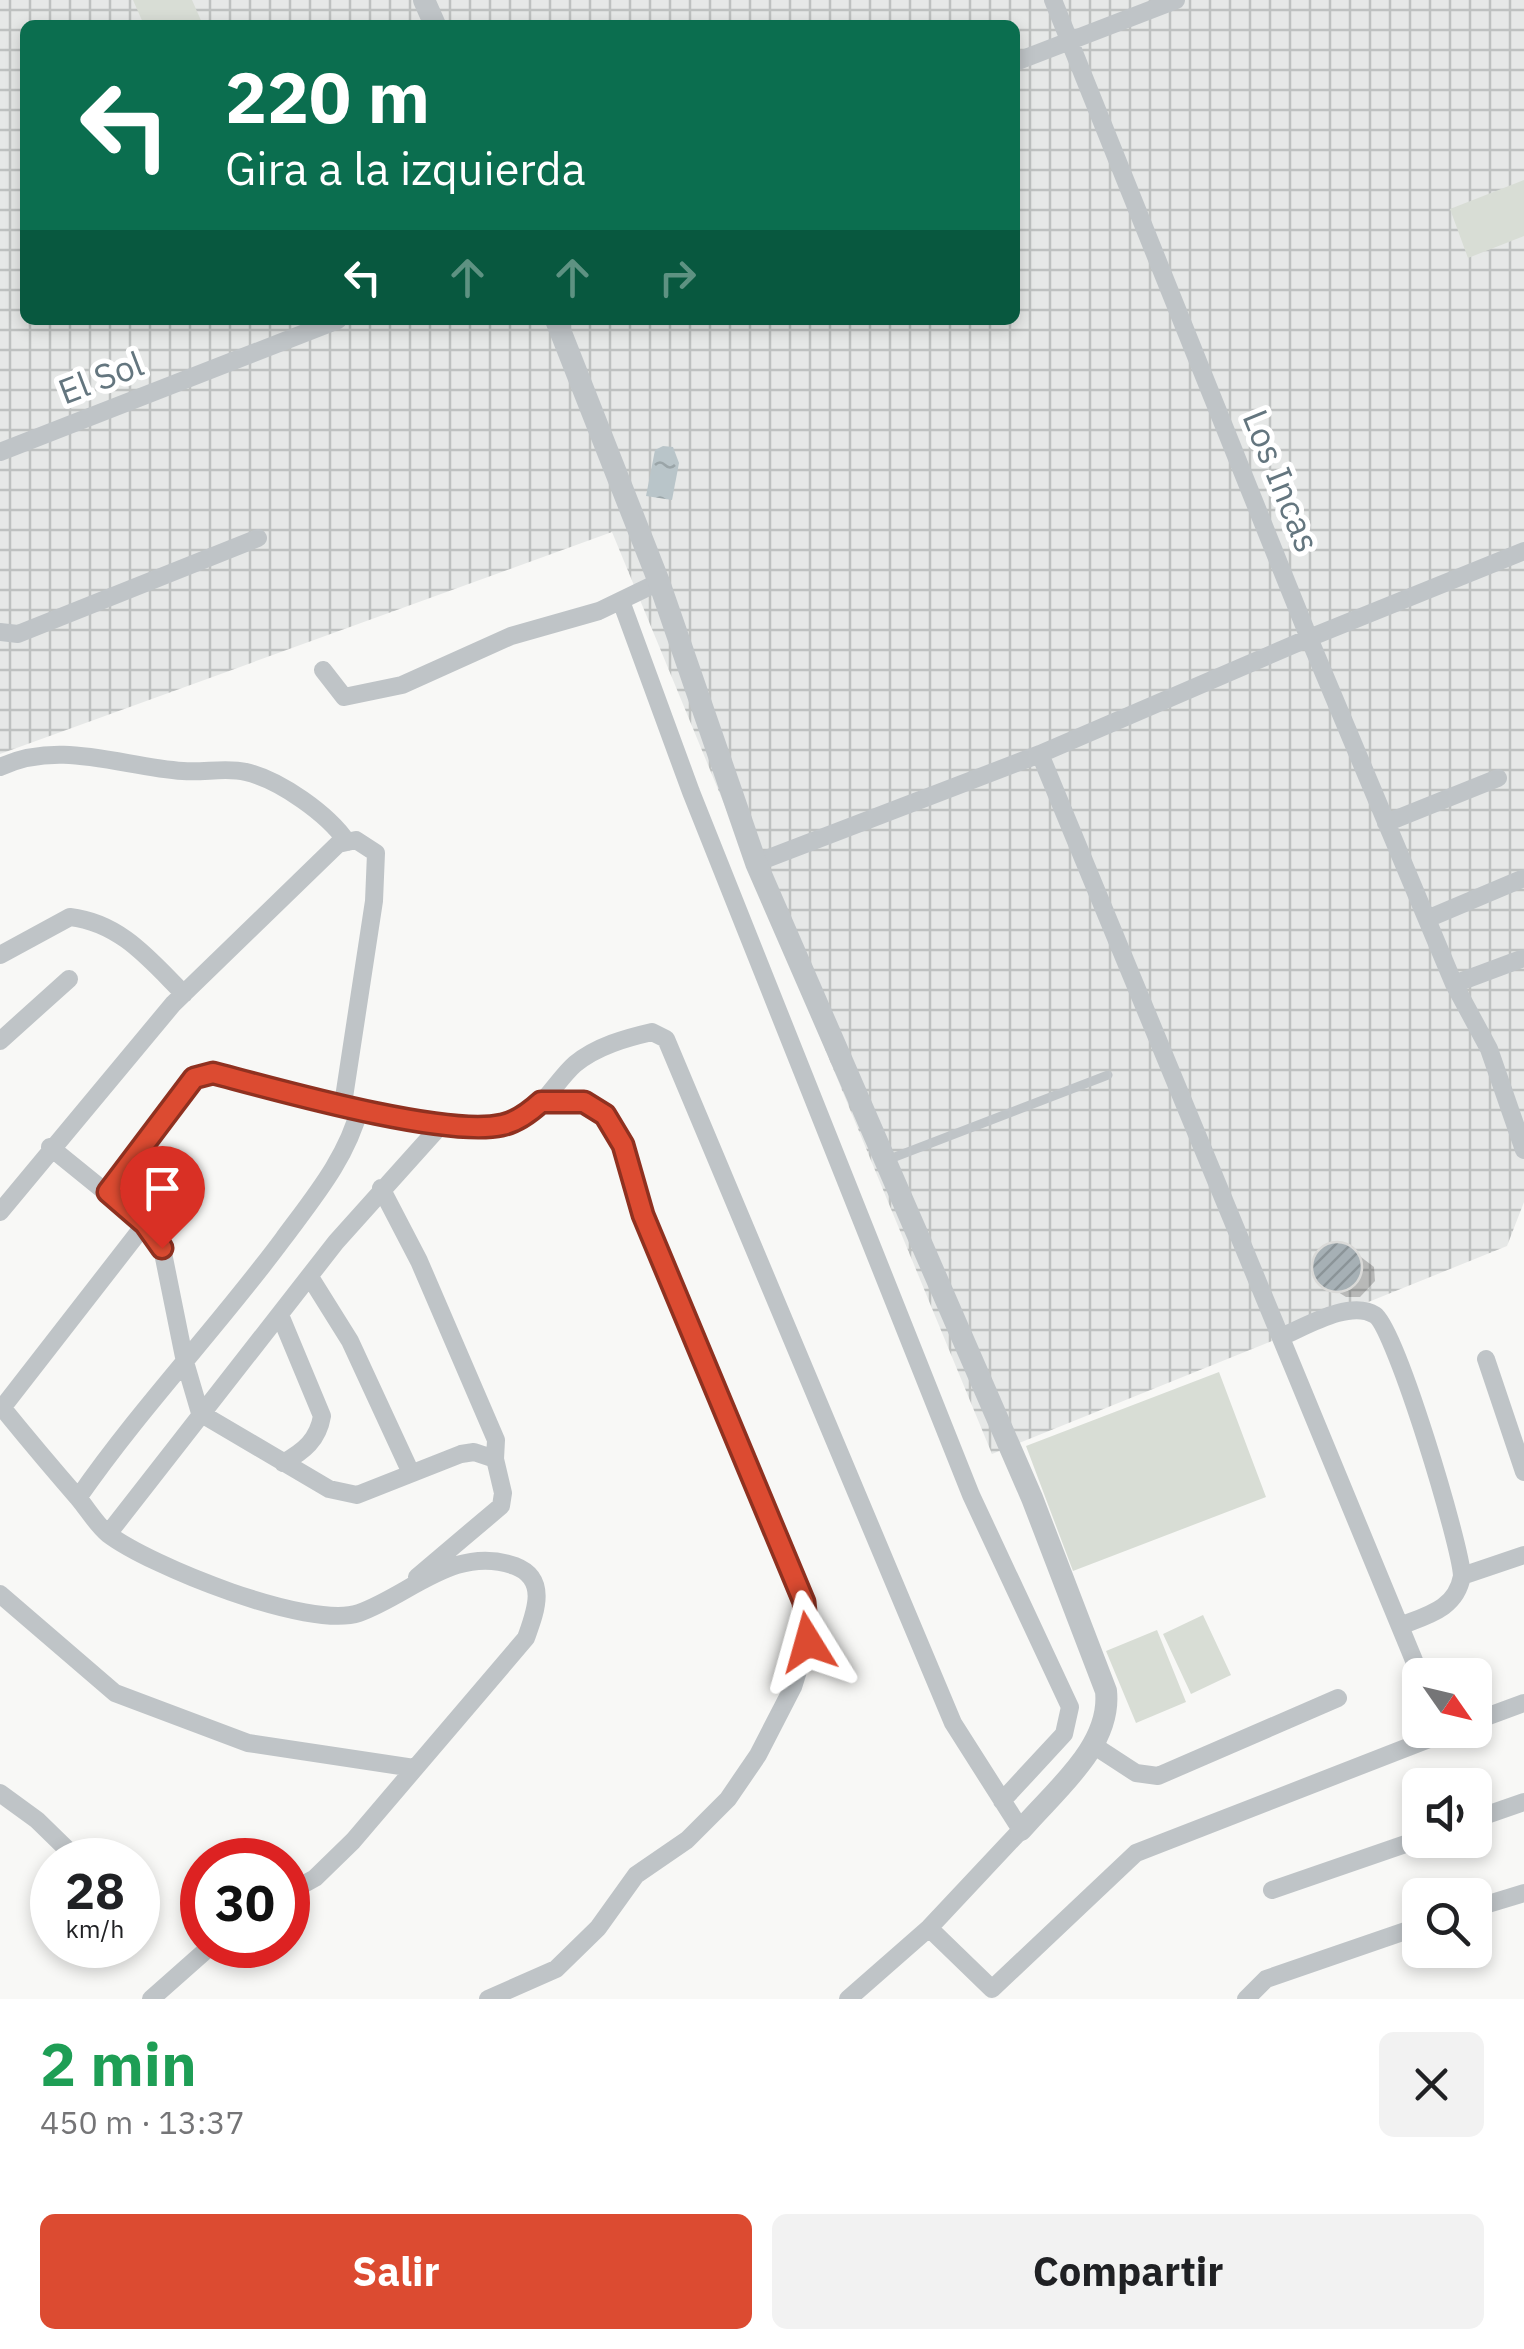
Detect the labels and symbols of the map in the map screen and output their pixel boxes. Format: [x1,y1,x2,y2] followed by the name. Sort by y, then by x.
[51,340,150,414] street label: El Sol
[1233,403,1331,558] street label: Los Incas
[120,1146,205,1249] pin
[756,1590,860,1694] position arrow
[1402,1658,1492,1748] north arrow
[180,1838,310,1968] speed limit sign: 30

